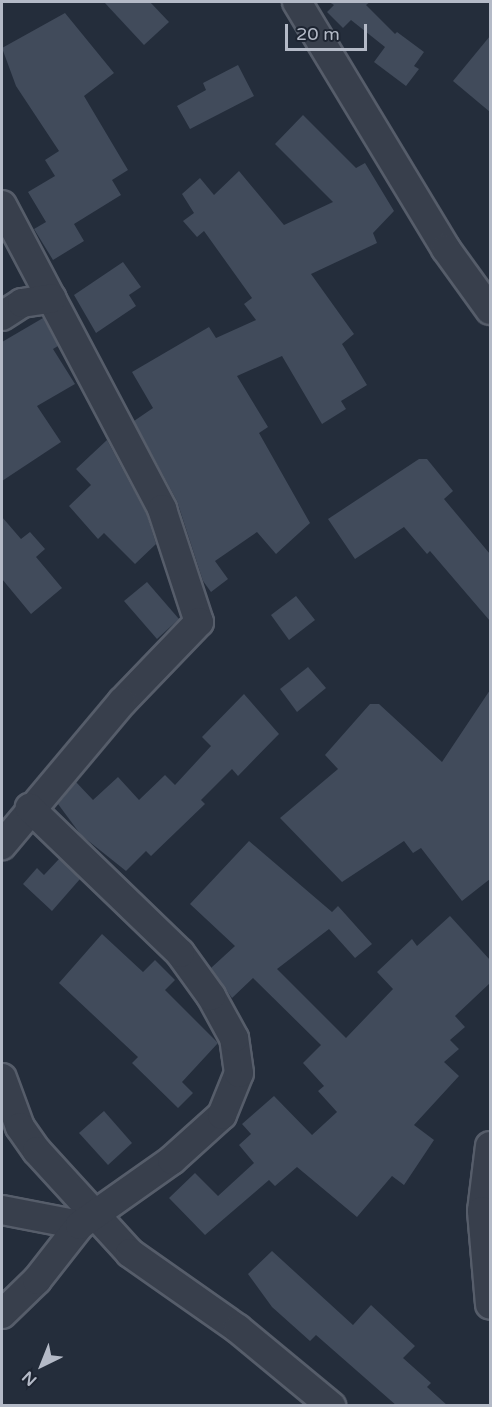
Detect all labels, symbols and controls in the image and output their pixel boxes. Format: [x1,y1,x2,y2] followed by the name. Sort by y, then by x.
[288,12,370,50] scale bar
[296,23,340,45] text: 20 m
[12,1335,72,1395] north arrow
[18,1366,41,1390] text: N

